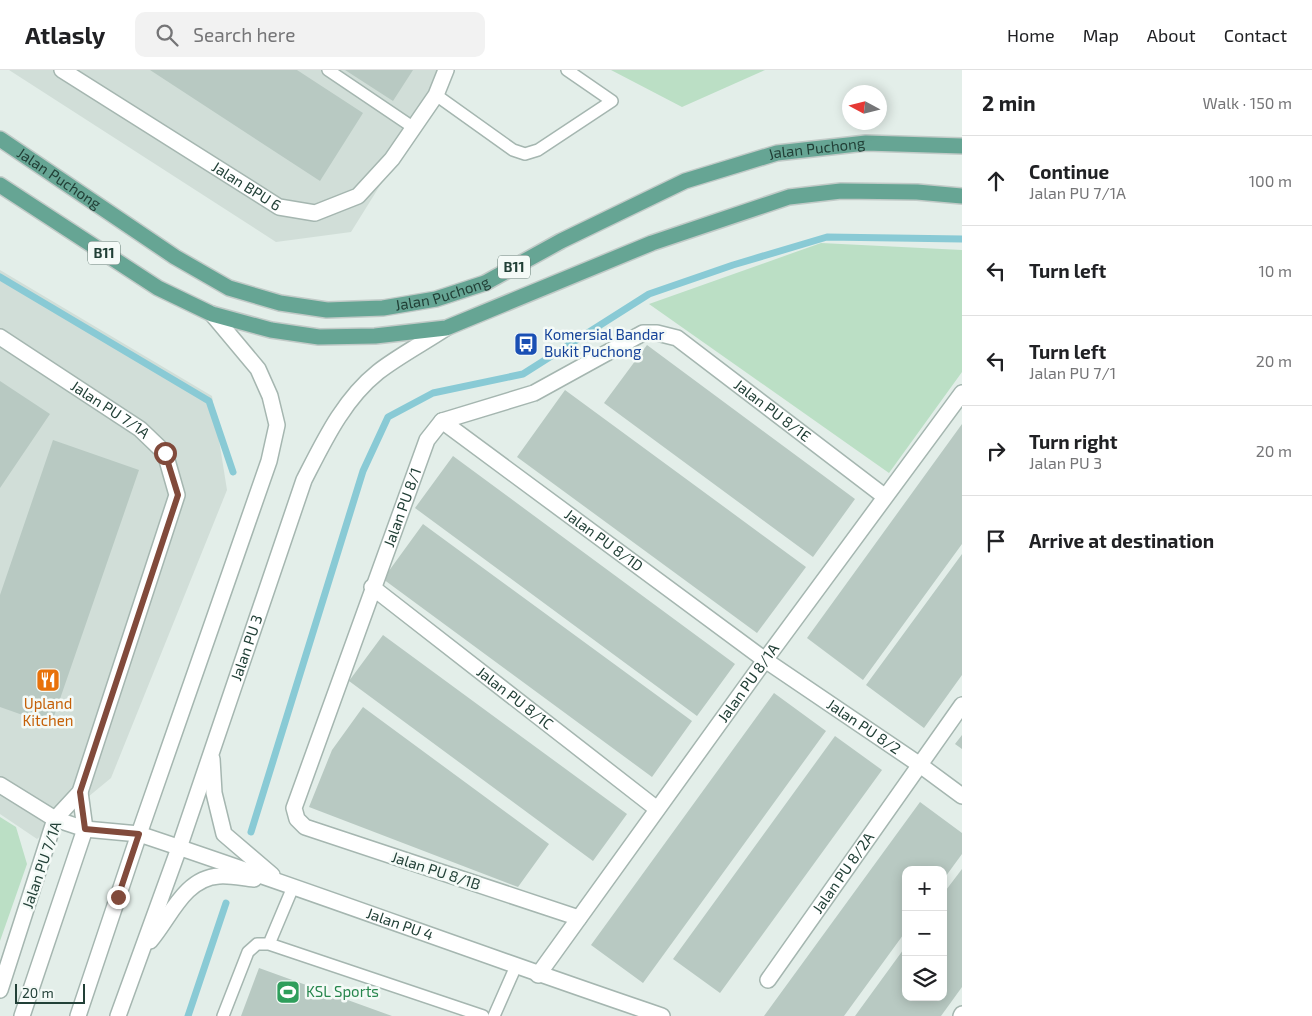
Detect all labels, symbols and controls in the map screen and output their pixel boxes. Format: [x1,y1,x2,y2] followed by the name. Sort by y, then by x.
[135,12,485,57] search box
[25,20,105,49] text: Atlasly
[153,21,181,49] icon: search
[193,23,295,46] text: Search here
[1007,24,1055,46] text: Home
[1083,24,1119,46] text: Map
[1147,24,1196,46] text: About
[1224,24,1287,46] text: Contact
[842,85,887,130] north arrow
[982,90,1036,115] text: 2 min
[1202,93,1292,112] text: Walk · 150 m
[766,133,866,163] street label: Jalan Puchong
[14,143,105,213] street label: Jalan Puchong
[209,157,285,214] street label: Jalan BPU 6
[1029,160,1109,183] text: Continue
[982,167,1010,195] icon: ahead
[1249,171,1292,190] text: 100 m
[1029,183,1126,202] text: Jalan PU 7/1A
[88,242,120,264] road number: B11
[498,256,530,278] road number: B11
[982,257,1010,285] icon: left
[1029,259,1106,282] text: Turn left
[1258,261,1292,280] text: 10 m
[393,272,493,314] street label: Jalan Puchong
[544,325,665,360] place label: Komersial Bandar Bukit Puchong
[513,331,539,357] bus stop icon: Komersial Bandar Bukit Puchong
[1029,340,1106,363] text: Turn left
[982,347,1010,375] icon: left
[1256,351,1292,370] text: 20 m
[1029,363,1116,382] text: Jalan PU 7/1
[731,375,815,445] street label: Jalan PU 8/1E
[68,376,155,442] street label: Jalan PU 7/1A
[1029,430,1117,453] text: Turn right
[982,437,1010,465] icon: right
[1256,441,1292,460] text: 20 m
[154,442,177,465] route start
[1029,453,1102,472] text: Jalan PU 3
[379,465,424,549] street label: Jalan PU 8/1
[561,505,647,575] street label: Jalan PU 8/1D
[982,527,1010,555] icon: arrive
[1029,529,1214,552] text: Arrive at destination
[226,612,266,683] street label: Jalan PU 3
[713,639,783,725] street label: Jalan PU 8/1A
[474,662,557,733] street label: Jalan PU 8/1C
[35,667,61,693] restaurant icon: Upland Kitchen
[22,694,74,729] place label: Upland Kitchen
[824,695,905,758] street label: Jalan PU 8/2
[18,818,65,911] street label: Jalan PU 7/1A
[808,828,878,916] street label: Jalan PU 8/2A
[390,847,483,893] street label: Jalan PU 8/1B
[902,866,947,1001] map controls
[902,866,947,911] button: +
[107,886,130,909] route end
[364,903,436,944] street label: Jalan PU 4
[902,911,947,956] button: −
[902,956,947,1001] button: layers
[275,979,301,1005] sports icon: KSL Sports
[15,981,85,1004] scale bar
[306,982,379,1000] place label: KSL Sports
[22,984,54,1001] text: 20 m

